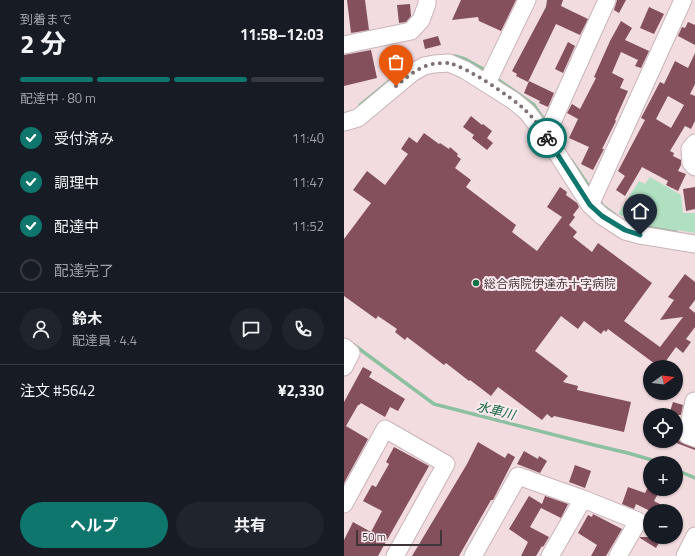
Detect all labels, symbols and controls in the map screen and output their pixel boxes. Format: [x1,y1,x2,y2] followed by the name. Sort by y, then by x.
[20,9,72,29] text: 到着まで
[240,23,324,46] text: 11:58–12:03
[20,24,66,63] text: 2 分
[379,45,413,86] pin
[385,51,407,73] icon: bag
[20,88,96,108] text: 配達中 · 80 m
[527,118,567,158] courier
[20,127,42,149] icon: check
[54,127,114,150] text: 受付済み
[536,127,558,149] icon: bike
[292,128,324,148] text: 11:40
[20,171,42,193] icon: check
[54,171,99,194] text: 調理中
[292,172,324,192] text: 11:47
[623,194,657,235] pin
[629,200,651,222] icon: home
[20,215,42,237] icon: check
[54,215,99,238] text: 配達中
[292,216,324,236] text: 11:52
[54,259,114,282] text: 配達完了
[484,274,616,293] place label: 総合病院伊達赤十字病院
[471,278,481,288] marker: 総合病院伊達赤十字病院
[72,307,102,330] text: 鈴木
[20,308,62,350] button: person
[230,308,272,350] button: chat
[282,308,324,350] button: phone
[72,330,137,350] text: 配達員 · 4.4
[643,360,683,400] north arrow
[643,360,683,544] map controls
[20,379,95,402] text: 注文 #5642
[278,379,324,402] text: ¥2,330
[475,396,519,425] water label: 水車川
[643,408,683,448] button: locate
[643,456,683,496] button: +
[20,502,168,548] button: ヘルプ
[176,502,324,548] button: 共有
[643,504,683,544] button: −
[356,528,442,547] scale bar
[362,529,386,545] text: 50 m

